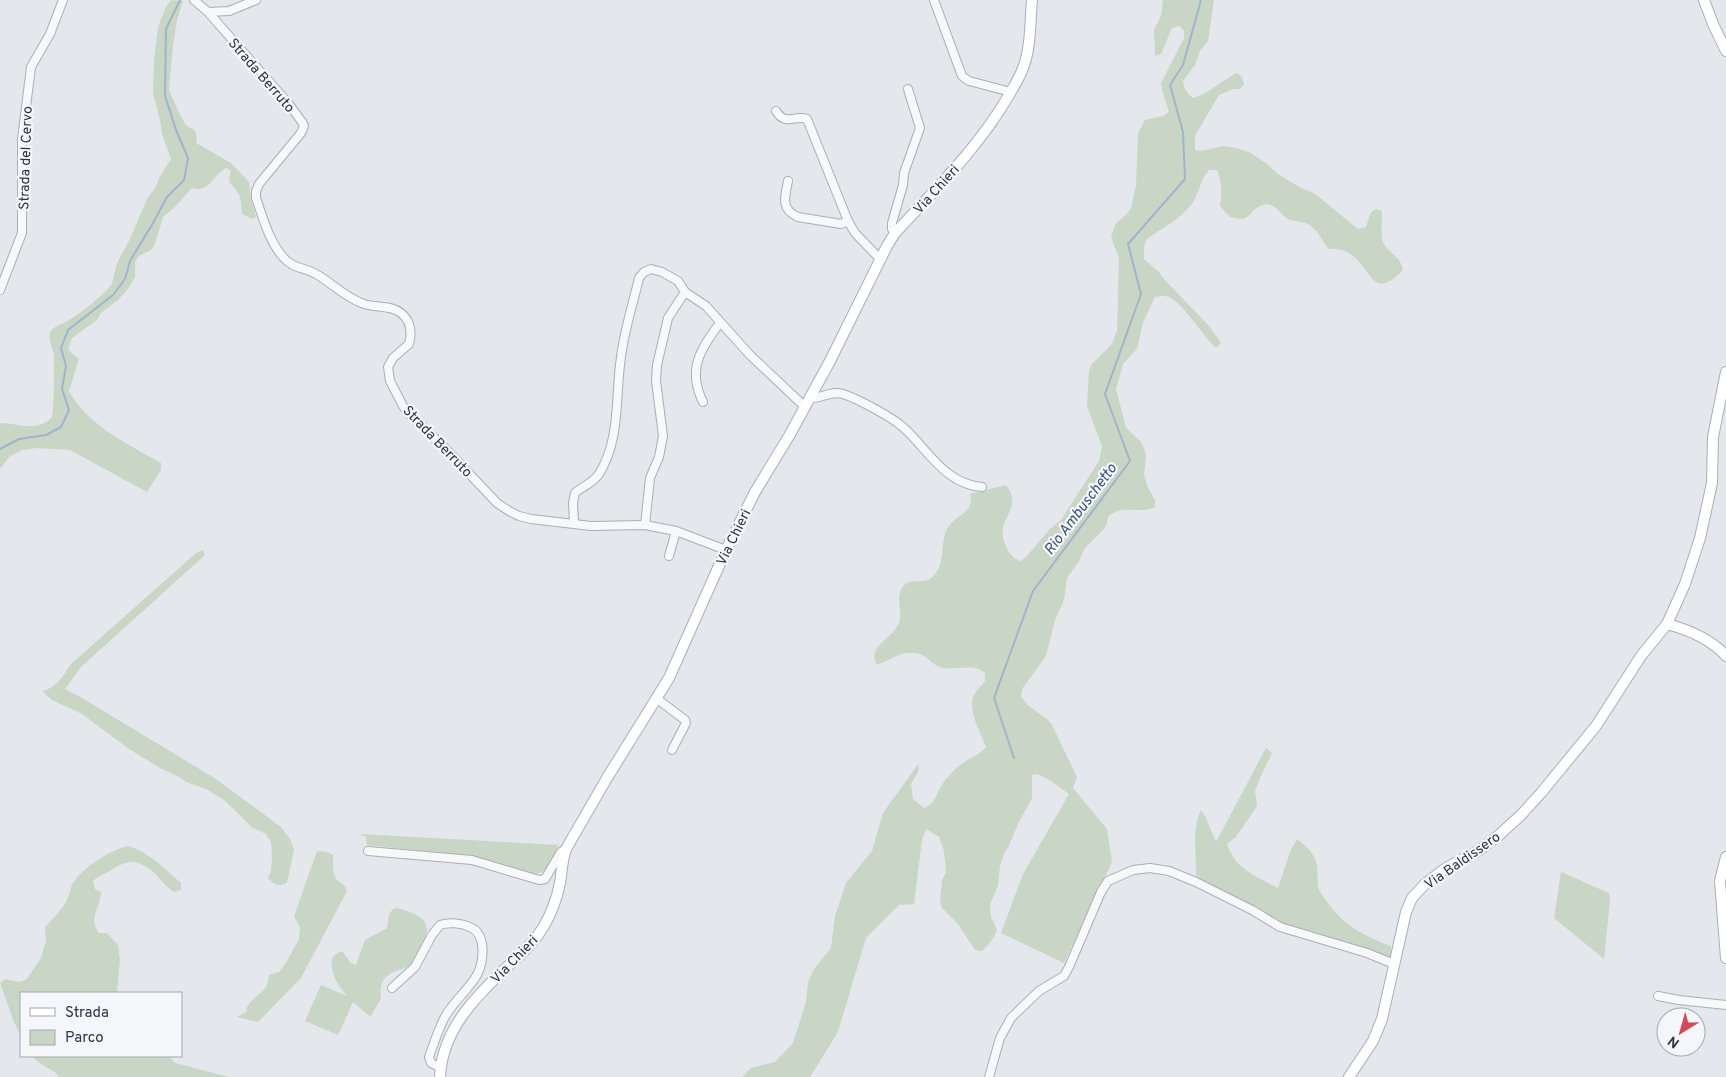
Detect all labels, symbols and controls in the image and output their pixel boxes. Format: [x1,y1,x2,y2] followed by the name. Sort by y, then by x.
[224,35,298,117] street label: Strada Berruto
[16,106,37,210] street label: Strada del Cervo
[911,162,964,218] street label: Via Chieri
[399,403,475,481] street label: Strada Berruto
[1041,460,1122,559] water label: Rio Ambuschetto
[713,507,755,569] street label: Via Chieri
[1422,829,1504,894] street label: Via Baldissero
[488,932,542,988] street label: Via Chieri
[20,992,182,1057] legend
[65,1004,109,1023] text: Strada
[1656,1007,1706,1057] north arrow
[65,1029,104,1048] text: Parco
[1665,1031,1683,1051] text: N

